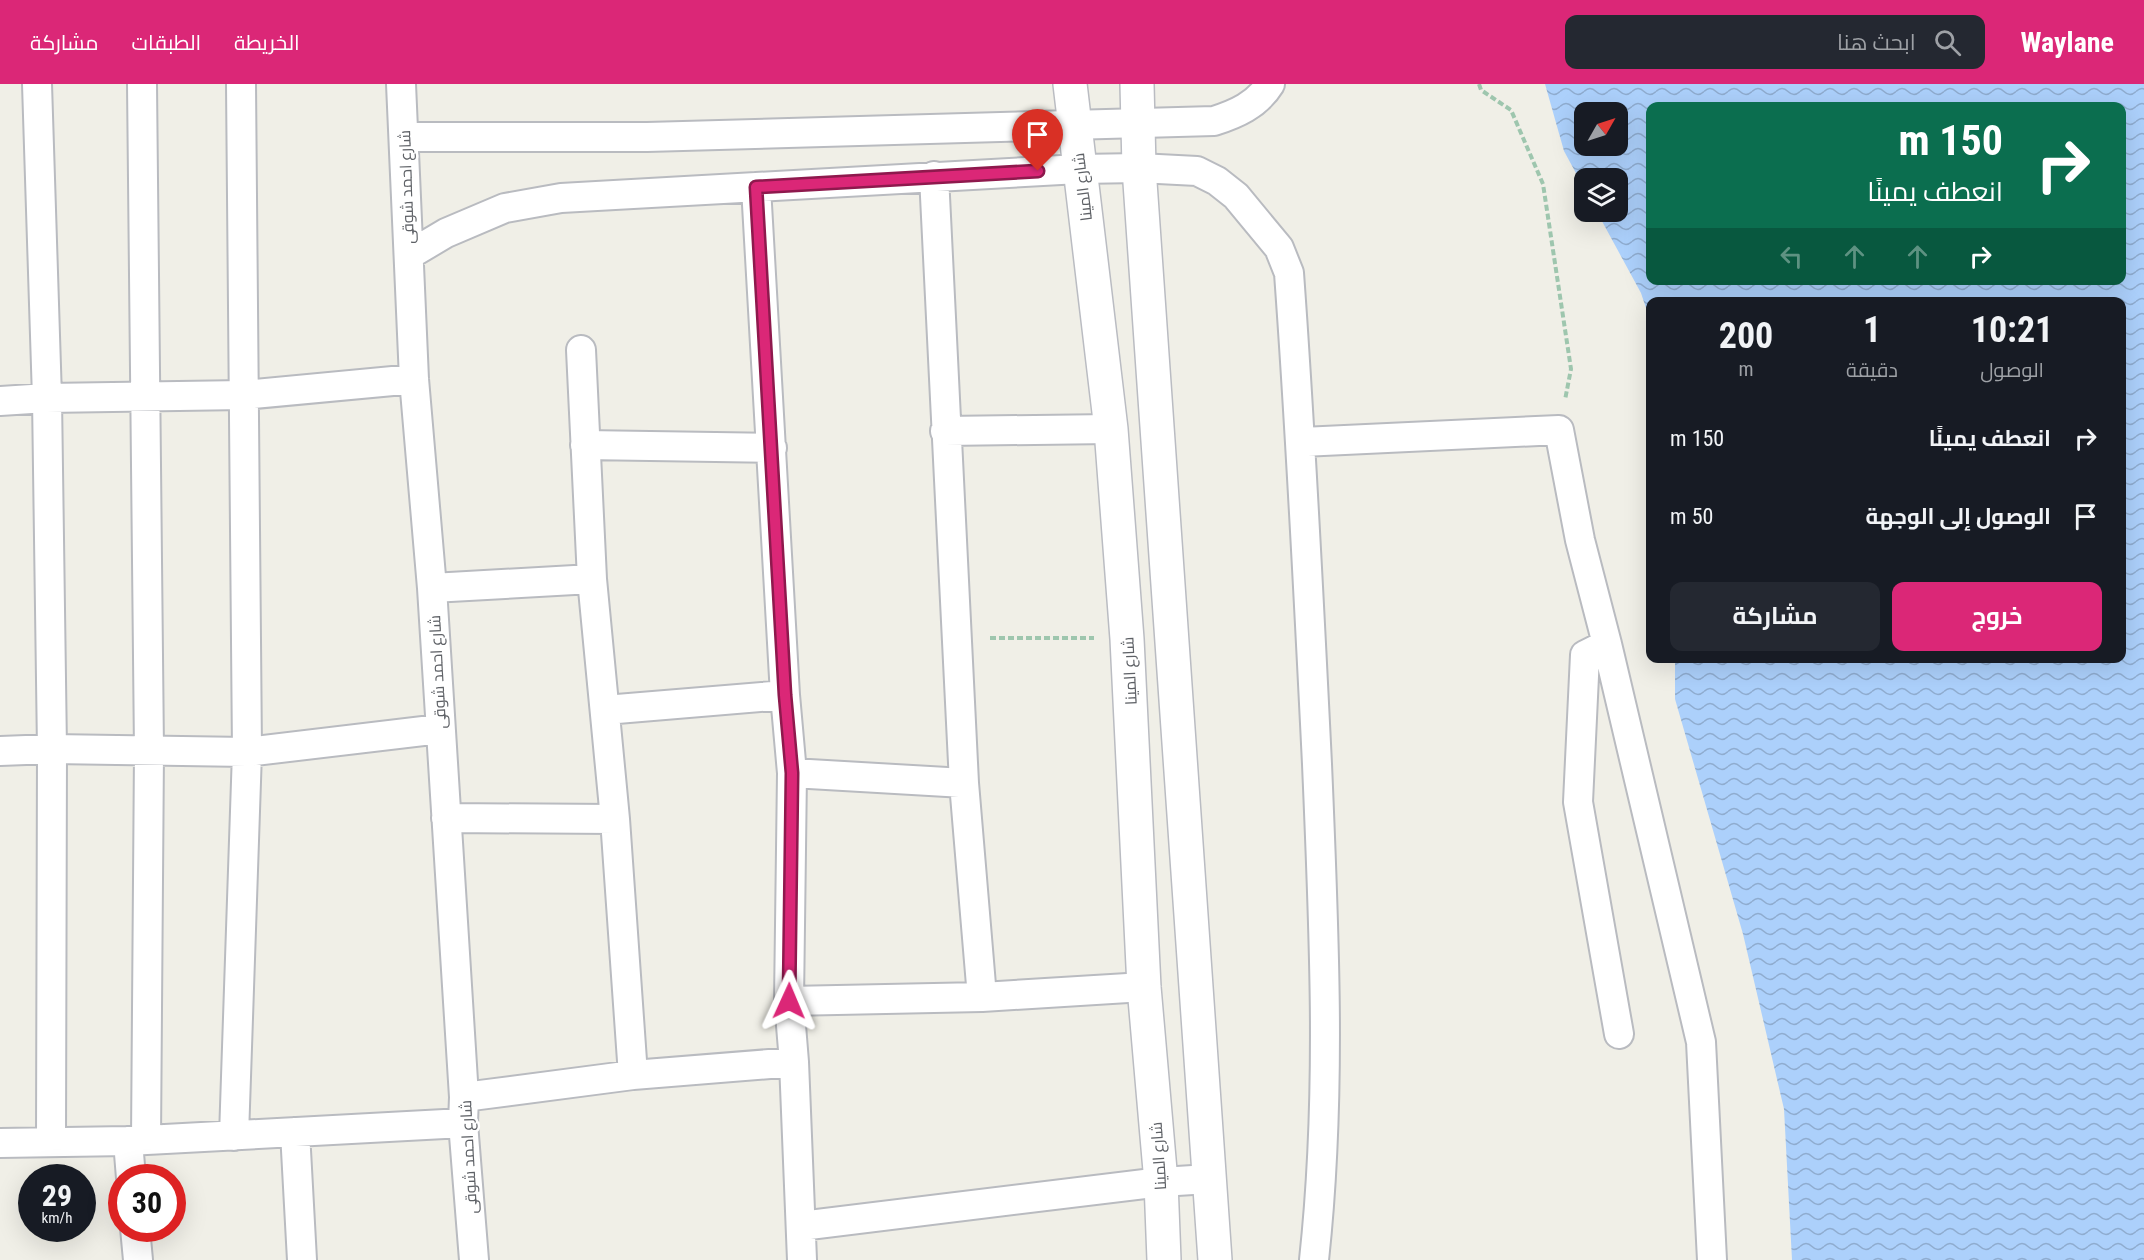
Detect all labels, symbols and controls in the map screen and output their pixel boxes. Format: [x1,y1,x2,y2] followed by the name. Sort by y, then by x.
[1565,15,1985,69] search box
[1931,26,1964,59] icon: search
[2021,26,2114,59] text: Waylane
[1837,30,1916,55] text: ابحث هنا
[30,31,99,55] text: مشاركة
[132,31,201,55] text: الطبقات
[234,31,300,55] text: الخريطة
[1574,102,1628,156] north arrow
[1574,102,1628,222] map controls
[1012,109,1063,171] pin
[1898,116,2003,165] text: 150 m
[1021,118,1054,151] icon: arrive
[2024,126,2102,204] icon: right
[395,130,420,244] street label: شارع احمد شوقى
[1069,152,1098,222] street label: شارع المينا
[1574,168,1628,222] button: layers
[1867,176,2003,208] text: انعطف يمينًا
[1775,240,1808,273] icon: left
[1838,240,1871,273] icon: ahead
[1901,240,1934,273] icon: ahead
[1964,240,1997,273] icon: right
[1863,309,1881,351] text: 1
[1971,309,2053,351] text: 10:21
[1719,315,1773,357] text: 200
[1738,357,1754,381] text: m
[1846,358,1898,382] text: دقيقة
[1980,358,2044,382] text: الوصول
[2069,422,2102,455] icon: right
[1670,426,1724,451] text: 150 m
[1929,426,2051,451] text: انعطف يمينًا
[2069,500,2102,533] icon: arrive
[1670,504,1713,529] text: 50 m
[1866,504,2051,529] text: الوصول إلى الوجهة
[1670,582,1880,651] button: مشاركة
[1892,582,2102,651] button: خروج
[425,614,452,729] street label: شارع احمد شوقى
[1118,636,1143,706] street label: شارع المينا
[757,969,821,1033] position arrow
[456,1099,483,1214] street label: شارع احمد شوقى
[1147,1121,1172,1191] street label: شارع المينا
[108,1164,186,1242] speed limit sign: 30
[42,1178,72,1213] text: 29
[42,1209,72,1227] text: km/h

